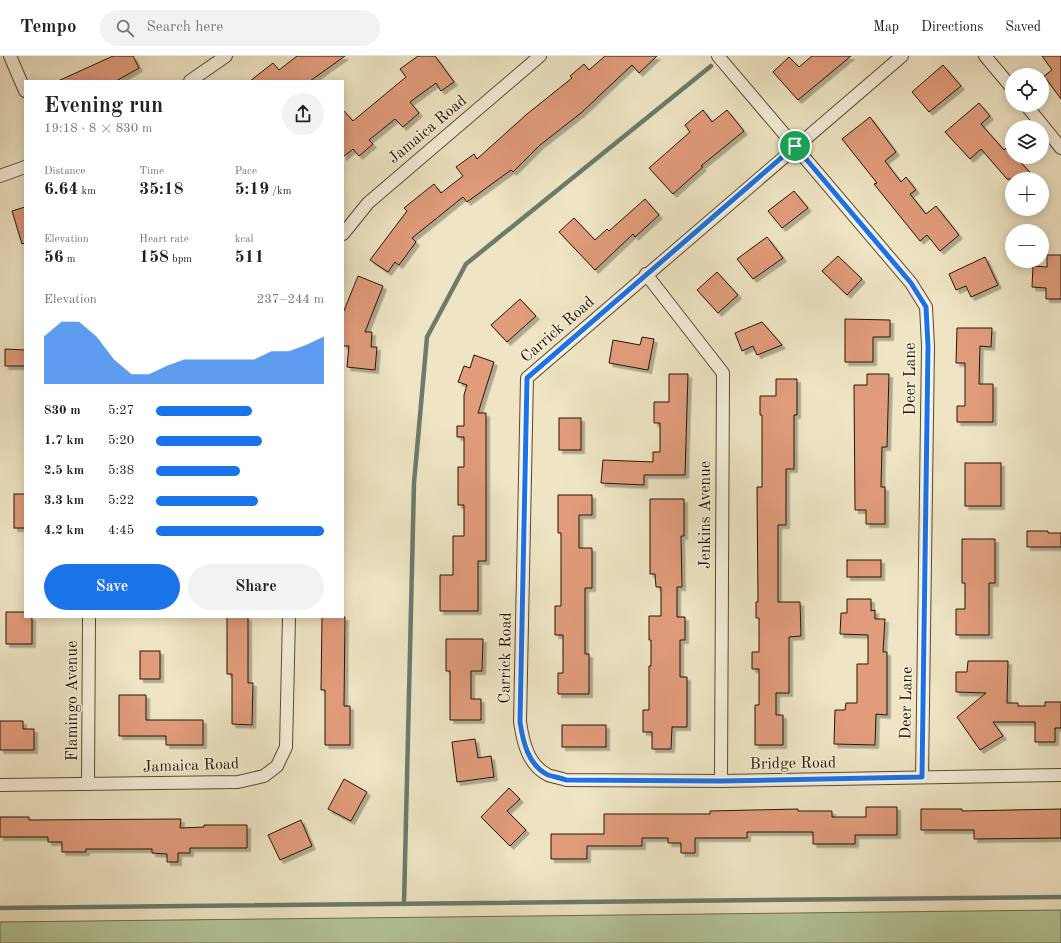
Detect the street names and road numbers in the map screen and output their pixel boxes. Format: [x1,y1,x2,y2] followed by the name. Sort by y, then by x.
[386,93,470,167] street label: Jamaica Road
[518,294,598,366] street label: Carrick Road
[903,343,919,415] street label: Deer Lane
[698,461,714,569] street label: Jenkins Avenue
[497,612,515,704] street label: Carrick Road
[65,641,81,761] street label: Flamingo Avenue
[898,666,916,740] street label: Deer Lane
[750,755,836,773] street label: Bridge Road
[143,756,239,776] street label: Jamaica Road

